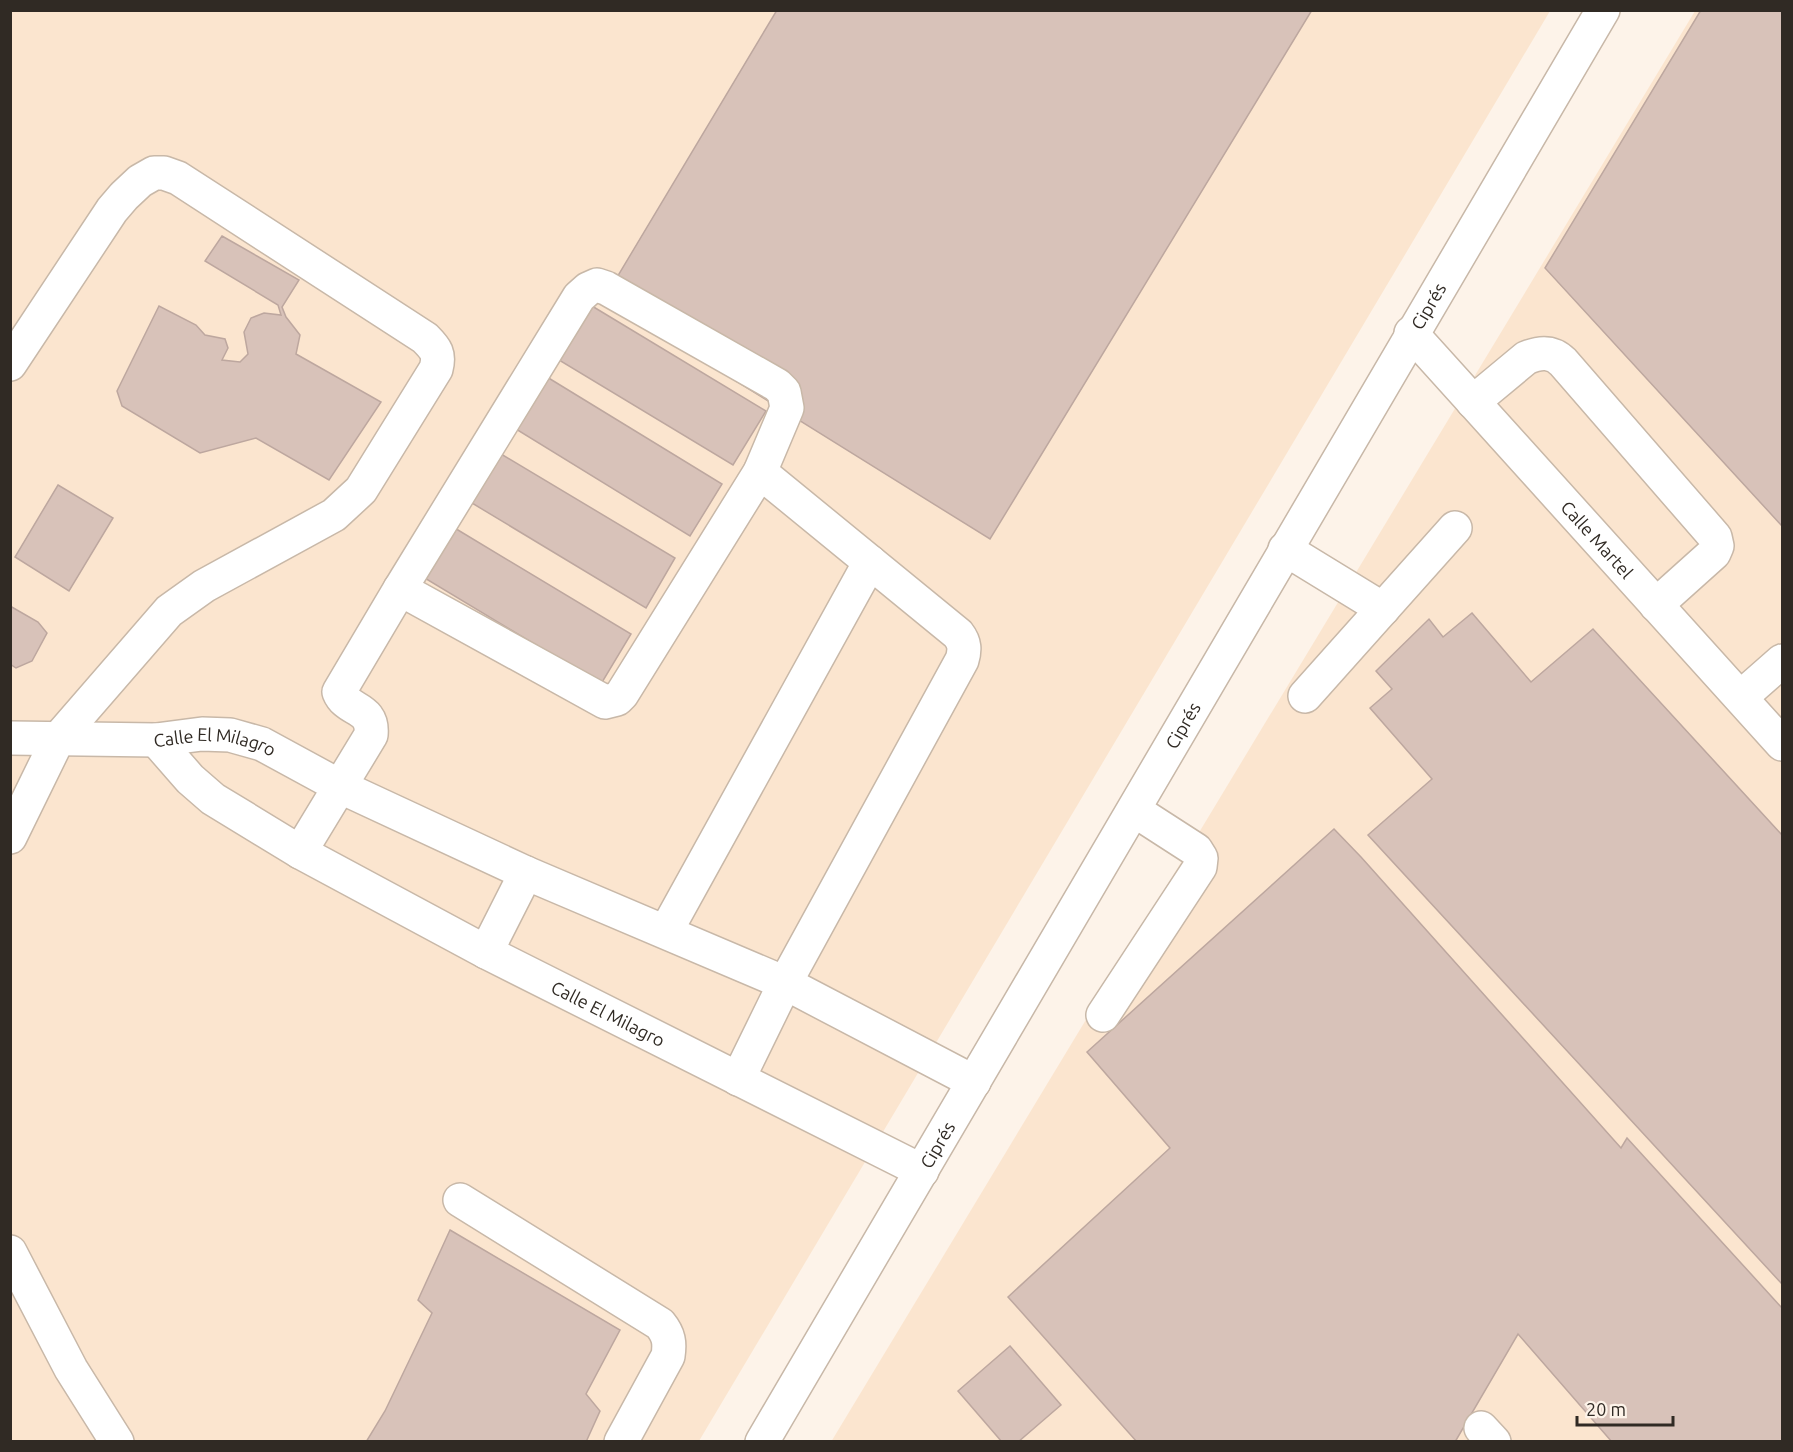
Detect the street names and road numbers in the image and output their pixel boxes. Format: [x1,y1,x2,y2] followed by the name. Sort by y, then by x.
[1407,279,1450,333] street label: Ciprés
[1557,497,1637,582] street label: Calle Martel
[1161,698,1204,752] street label: Ciprés
[152,724,280,760] street label: Calle El Milagro
[548,976,668,1050] street label: Calle El Milagro
[916,1118,959,1172] street label: Ciprés

